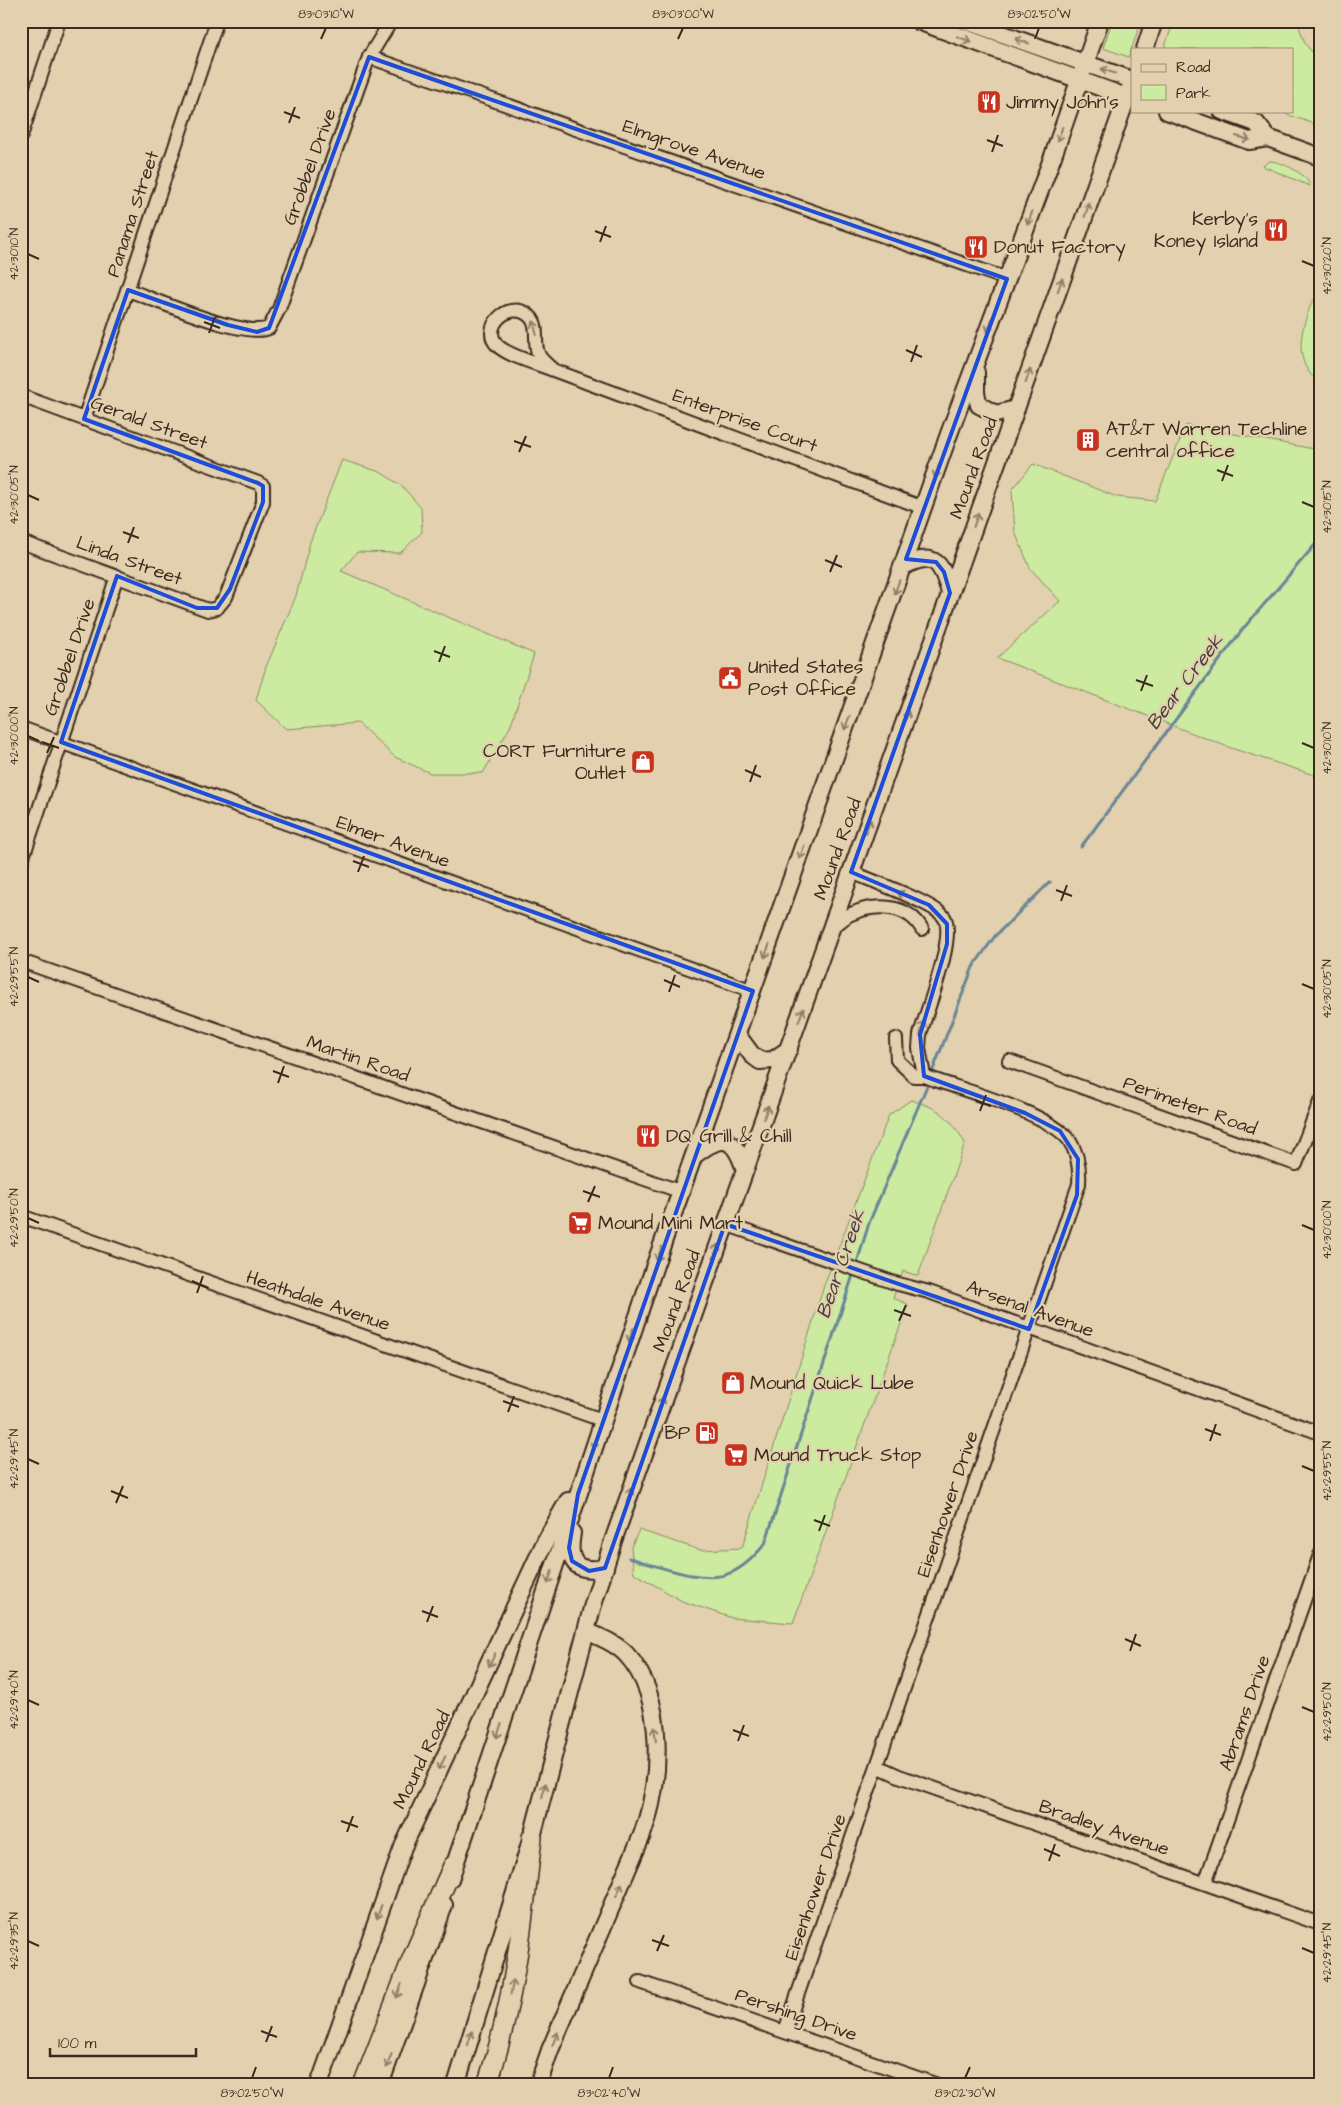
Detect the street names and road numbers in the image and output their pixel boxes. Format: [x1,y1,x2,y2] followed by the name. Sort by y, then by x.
[276,105,344,229] street label: Grobbel Drive
[619,113,769,188] street label: Elmgrove Avenue
[100,147,166,281] street label: Panama Street
[669,382,822,460] street label: Enterprise Court
[87,389,211,457] street label: Gerald Street
[943,413,1005,523] street label: Mound Road
[72,529,186,593] street label: Linda Street
[37,595,103,719] street label: Grobbel Drive
[807,794,869,904] street label: Mound Road
[332,809,454,875] street label: Elmer Avenue
[303,1029,413,1089] street label: Martin Road
[1119,1069,1261,1143] street label: Perimeter Road
[646,1246,708,1356] street label: Mound Road
[242,1264,394,1338] street label: Heathdale Avenue
[962,1273,1098,1345] street label: Arsenal Avenue
[910,1427,986,1581] street label: Eisenhower Drive
[1213,1652,1277,1774] street label: Abrams Drive
[387,1706,458,1814] street label: Mound Road
[1035,1793,1173,1864] street label: Bradley Avenue
[778,1810,854,1964] street label: Eisenhower Drive
[731,1981,861,2049] street label: Pershing Drive

